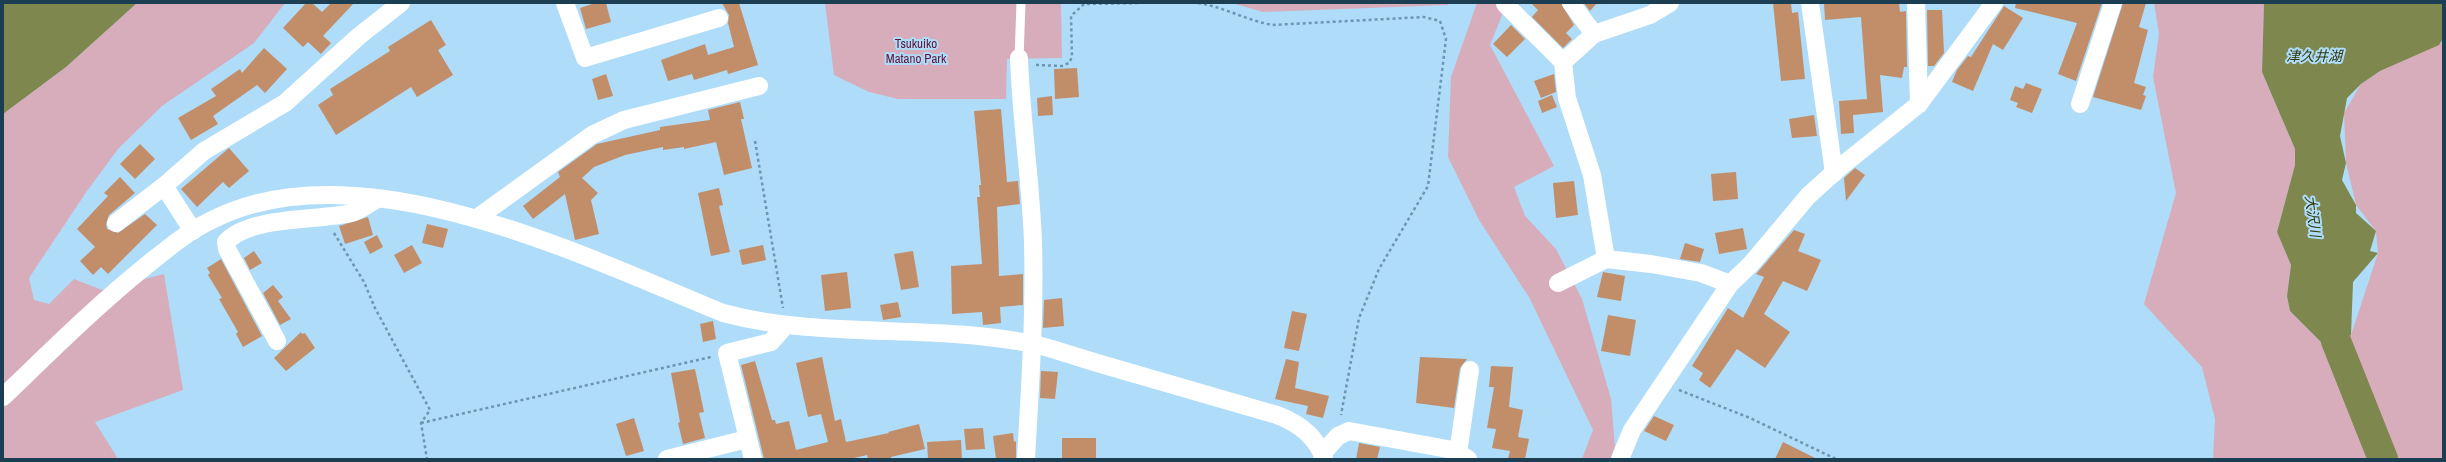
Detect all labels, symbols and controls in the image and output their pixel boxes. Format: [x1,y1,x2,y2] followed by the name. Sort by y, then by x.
[886,35,947,67] park label: Tsukuiko Matano Park
[2286,47,2344,65] water label: 津久井湖
[2301,194,2325,240] water label: 大沢川

